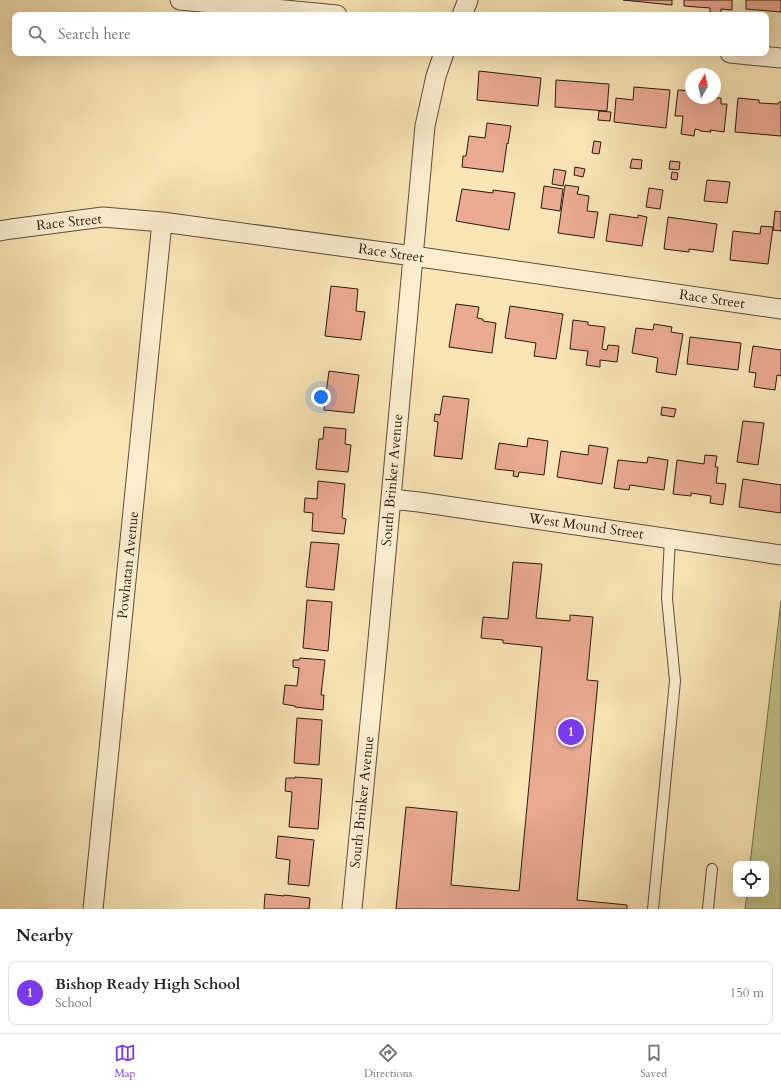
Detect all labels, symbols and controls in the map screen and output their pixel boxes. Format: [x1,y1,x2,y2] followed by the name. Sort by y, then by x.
[12,12,769,56] search box
[26,23,48,45] icon: search
[58,24,131,44] text: Search here
[685,68,721,104] north arrow
[35,209,103,235] street label: Race Street
[357,239,426,267] street label: Race Street
[678,285,747,313] street label: Race Street
[311,387,331,407] your location
[377,413,407,547] street label: South Brinker Avenue
[526,508,645,544] street label: West Mound Street
[113,510,143,620] street label: Powhatan Avenue
[558,717,584,747] pin: 1
[346,735,378,869] street label: South Brinker Avenue
[733,861,769,897] map controls
[733,861,769,897] button: locate
[16,924,73,947] text: Nearby
[55,974,240,994] text: Bishop Ready High School
[27,984,33,1002] text: 1
[730,984,764,1002] text: 150 m
[55,994,92,1012] text: School
[114,1042,136,1081] tab: Map
[364,1042,412,1081] tab: Directions
[640,1042,667,1081] tab: Saved

